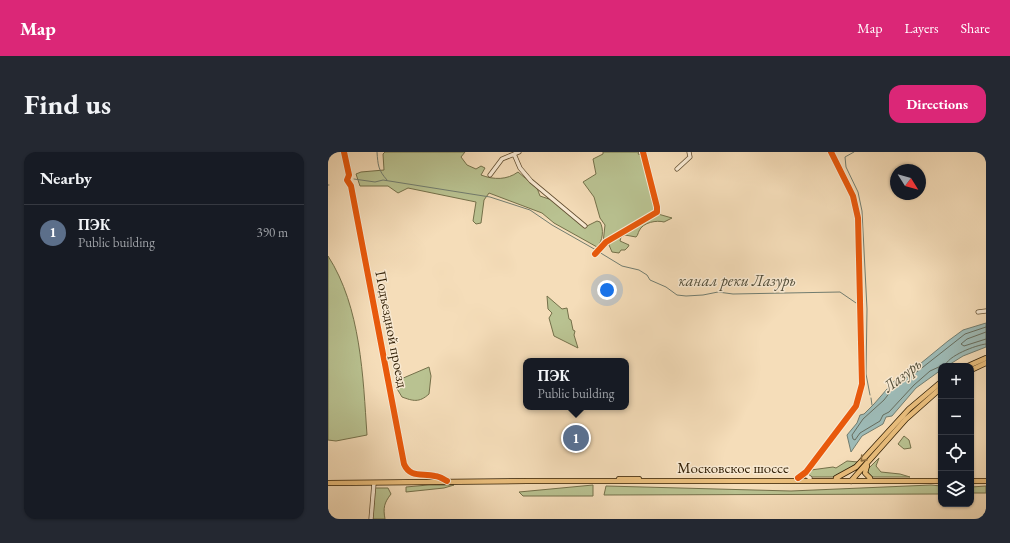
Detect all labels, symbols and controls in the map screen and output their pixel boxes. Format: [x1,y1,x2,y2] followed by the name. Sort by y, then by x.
[20,16,56,41] text: Map
[857,19,882,37] text: Map
[904,19,939,37] text: Layers
[961,19,990,37] text: Share
[889,85,986,123] button: Directions
[24,86,111,122] text: Find us
[890,164,926,200] north arrow
[40,167,92,189] text: Nearby
[78,215,110,234] text: ПЭК
[50,224,56,241] text: 1
[257,224,288,241] text: 390 m
[78,234,155,251] text: Public building
[371,269,413,389] street label: Подъездной проезд
[678,270,796,291] water label: канал реки Лазурь
[597,280,617,300] your location
[877,353,926,397] water label: Лазурь
[523,358,629,410] popup
[938,363,974,507] map controls
[938,363,974,399] button: +
[538,366,570,385] text: ПЭК
[538,385,614,402] text: Public building
[938,399,974,435] button: −
[563,423,589,453] pin: 1
[938,435,974,471] button: locate
[861,454,868,461] one-way arrow
[677,458,789,477] street label: Московское шоссе
[938,471,974,507] button: layers

